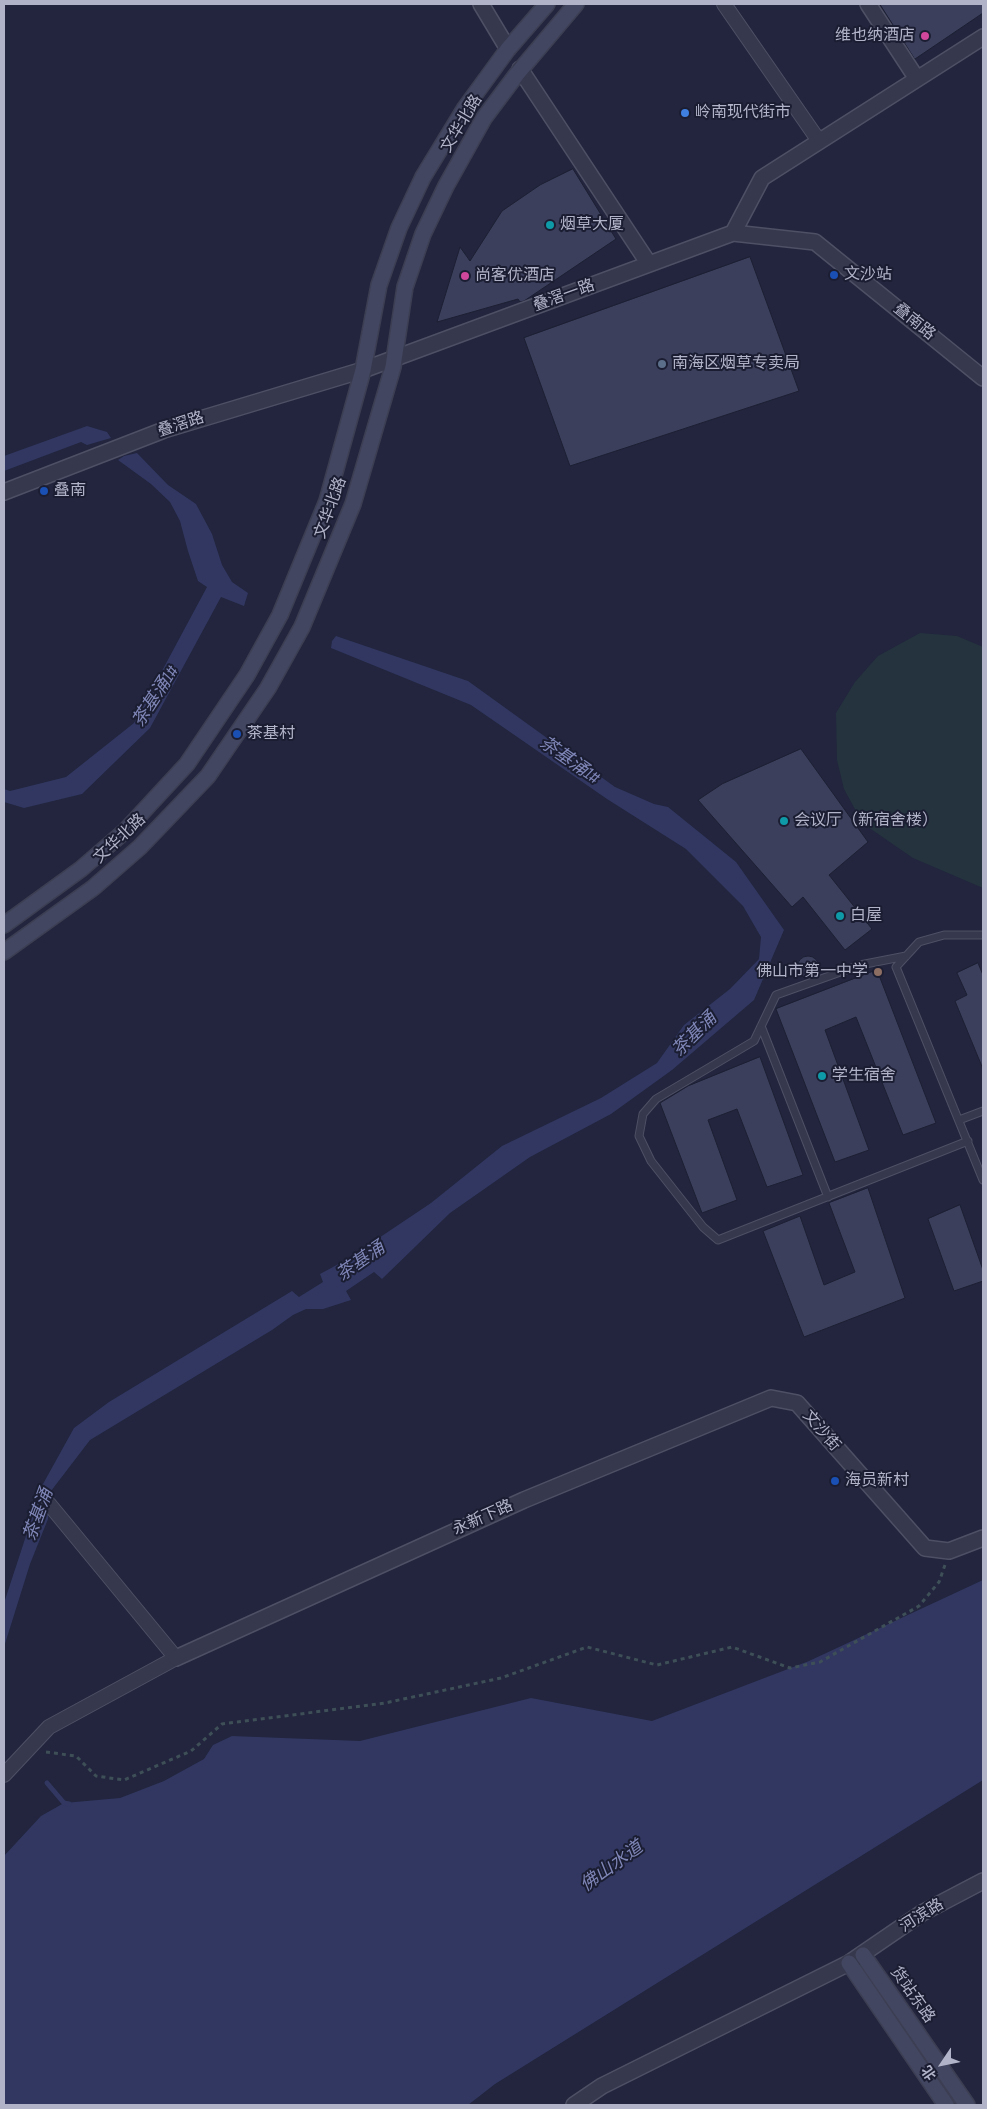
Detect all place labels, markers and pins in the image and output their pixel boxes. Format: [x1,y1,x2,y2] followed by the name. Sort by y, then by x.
[835,26,915,46] place label: 维也纳酒店
[919,30,931,42] marker: 维也纳酒店
[695,103,791,123] place label: 岭南现代街市
[679,107,691,119] marker: 岭南现代街市
[560,215,624,235] place label: 烟草大厦
[544,219,556,231] marker: 烟草大厦
[844,265,892,285] place label: 文沙站
[475,266,555,286] place label: 尚客优酒店
[828,269,840,281] marker: 文沙站
[459,270,471,282] marker: 尚客优酒店
[672,354,800,374] place label: 南海区烟草专卖局
[656,358,668,370] marker: 南海区烟草专卖局
[54,481,86,501] place label: 叠南
[38,485,50,497] marker: 叠南
[247,724,295,744] place label: 茶基村
[231,728,243,740] marker: 茶基村
[794,811,938,831] place label: 会议厅（新宿舍楼）
[778,815,790,827] marker: 会议厅（新宿舍楼）
[850,906,882,926] place label: 白屋
[834,910,846,922] marker: 白屋
[756,962,868,982] place label: 佛山市第一中学
[872,966,884,978] marker: 佛山市第一中学
[832,1066,896,1086] place label: 学生宿舍
[816,1070,828,1082] marker: 学生宿舍
[845,1471,909,1491] place label: 海员新村
[829,1475,841,1487] marker: 海员新村

